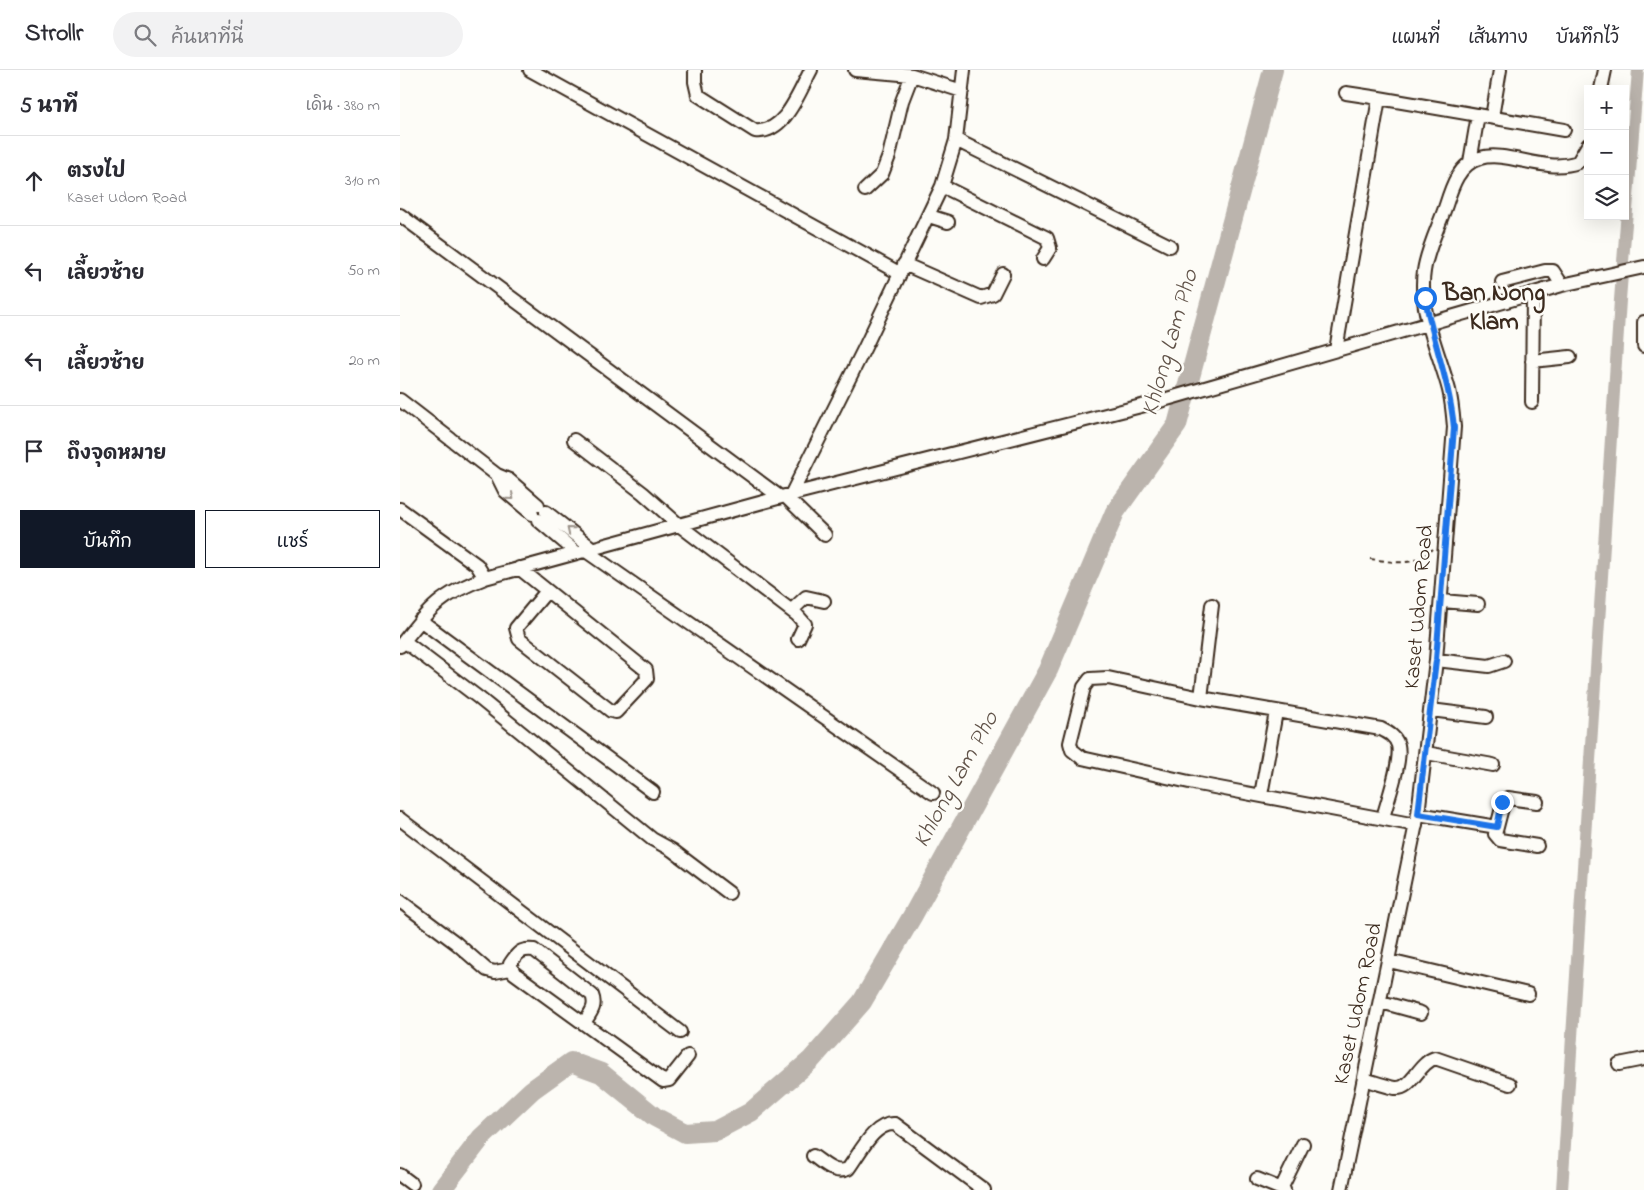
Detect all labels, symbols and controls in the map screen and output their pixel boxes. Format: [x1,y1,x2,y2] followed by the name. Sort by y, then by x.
[113,12,463,57] search box
[25,17,83,52] text: Strollr
[131,21,159,49] icon: search
[171,25,243,52] text: ค้นหาที่นี่
[1392,26,1440,52] text: แผนที่
[1468,26,1528,52] text: เส้นทาง
[1556,26,1619,52] text: บันทึกไว้
[1584,85,1629,220] map controls
[1584,85,1629,130] button: +
[20,92,78,122] text: 5 นาที
[306,94,380,118] text: เดิน · 380 m
[1584,130,1629,175] button: −
[67,159,125,186] text: ตรงไป
[20,167,48,195] icon: ahead
[345,169,380,193] text: 310 m
[1584,175,1629,220] button: layers
[67,186,187,210] text: Kaset Udom Road
[20,257,48,285] icon: left
[348,259,380,283] text: 50 m
[67,261,144,288] text: เลี้ยวซ้าย
[1133,264,1209,420] water label: Khlong Lam Pho
[1442,276,1545,341] district label: Ban Nong Klam
[1414,287,1437,310] route start
[20,347,48,375] icon: left
[349,349,380,373] text: 20 m
[67,351,144,378] text: เลี้ยวซ้าย
[20,437,48,465] icon: arrive
[67,441,166,468] text: ถึงจุดหมาย
[506,491,515,500] one-way arrow
[20,510,195,568] button: บันทึก
[205,510,380,568] button: แชร์
[1397,524,1443,690] street label: Kaset Udom Road
[566,527,575,536] one-way arrow
[905,704,1010,855] water label: Khlong Lam Pho
[1491,791,1514,814] route end
[1326,920,1392,1088] street label: Kaset Udom Road

